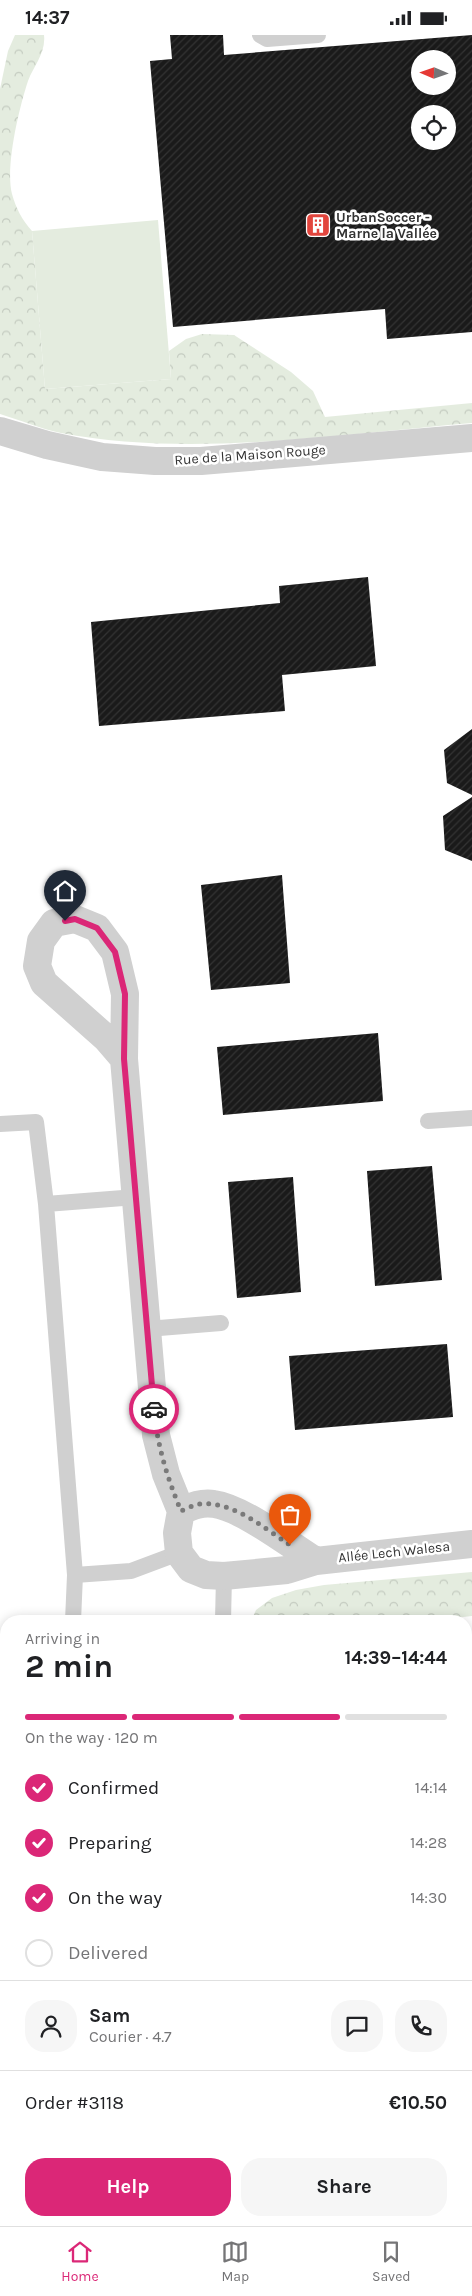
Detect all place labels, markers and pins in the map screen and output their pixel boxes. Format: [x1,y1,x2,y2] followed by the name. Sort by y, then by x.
[336,209,437,242] place label: UrbanSoccer - Marne la Vallée
[305,212,331,238] building icon: UrbanSoccer - Marne la Vallée
[44,870,86,921] pin
[269,1494,311,1545] pin

